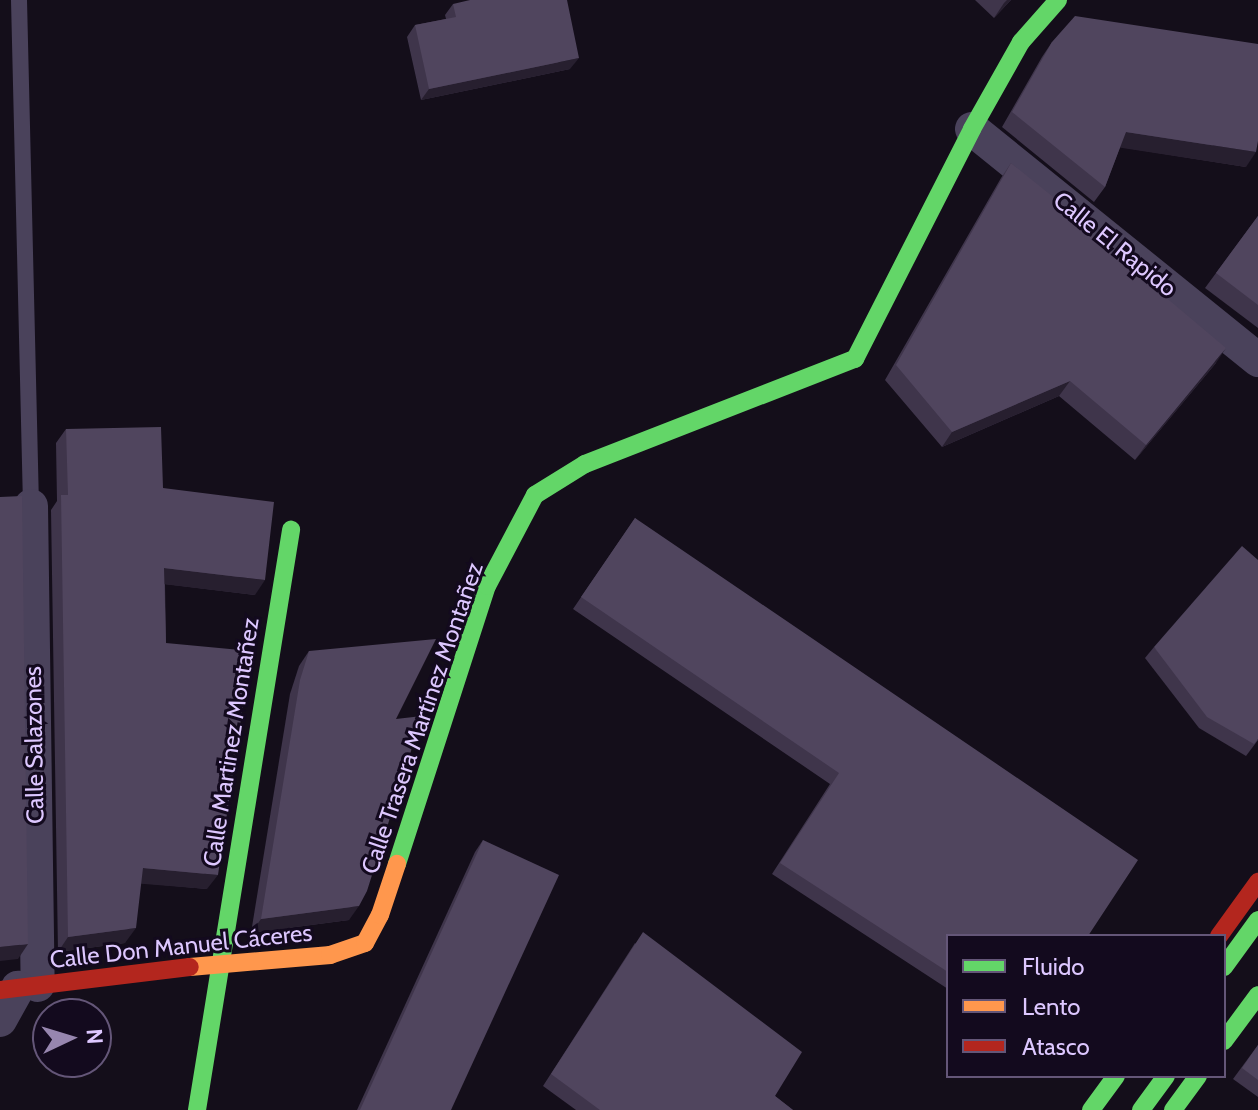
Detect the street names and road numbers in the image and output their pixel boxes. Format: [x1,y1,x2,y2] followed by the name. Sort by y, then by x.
[1047,185,1183,303] street label: Calle El Rapido
[355,558,489,878] street label: Calle Trasera Martínez Montañez
[197,616,265,868] street label: Calle Martinez Montañez
[18,666,50,824] street label: Calle Salazones
[48,918,314,974] street label: Calle Don Manuel Cáceres

